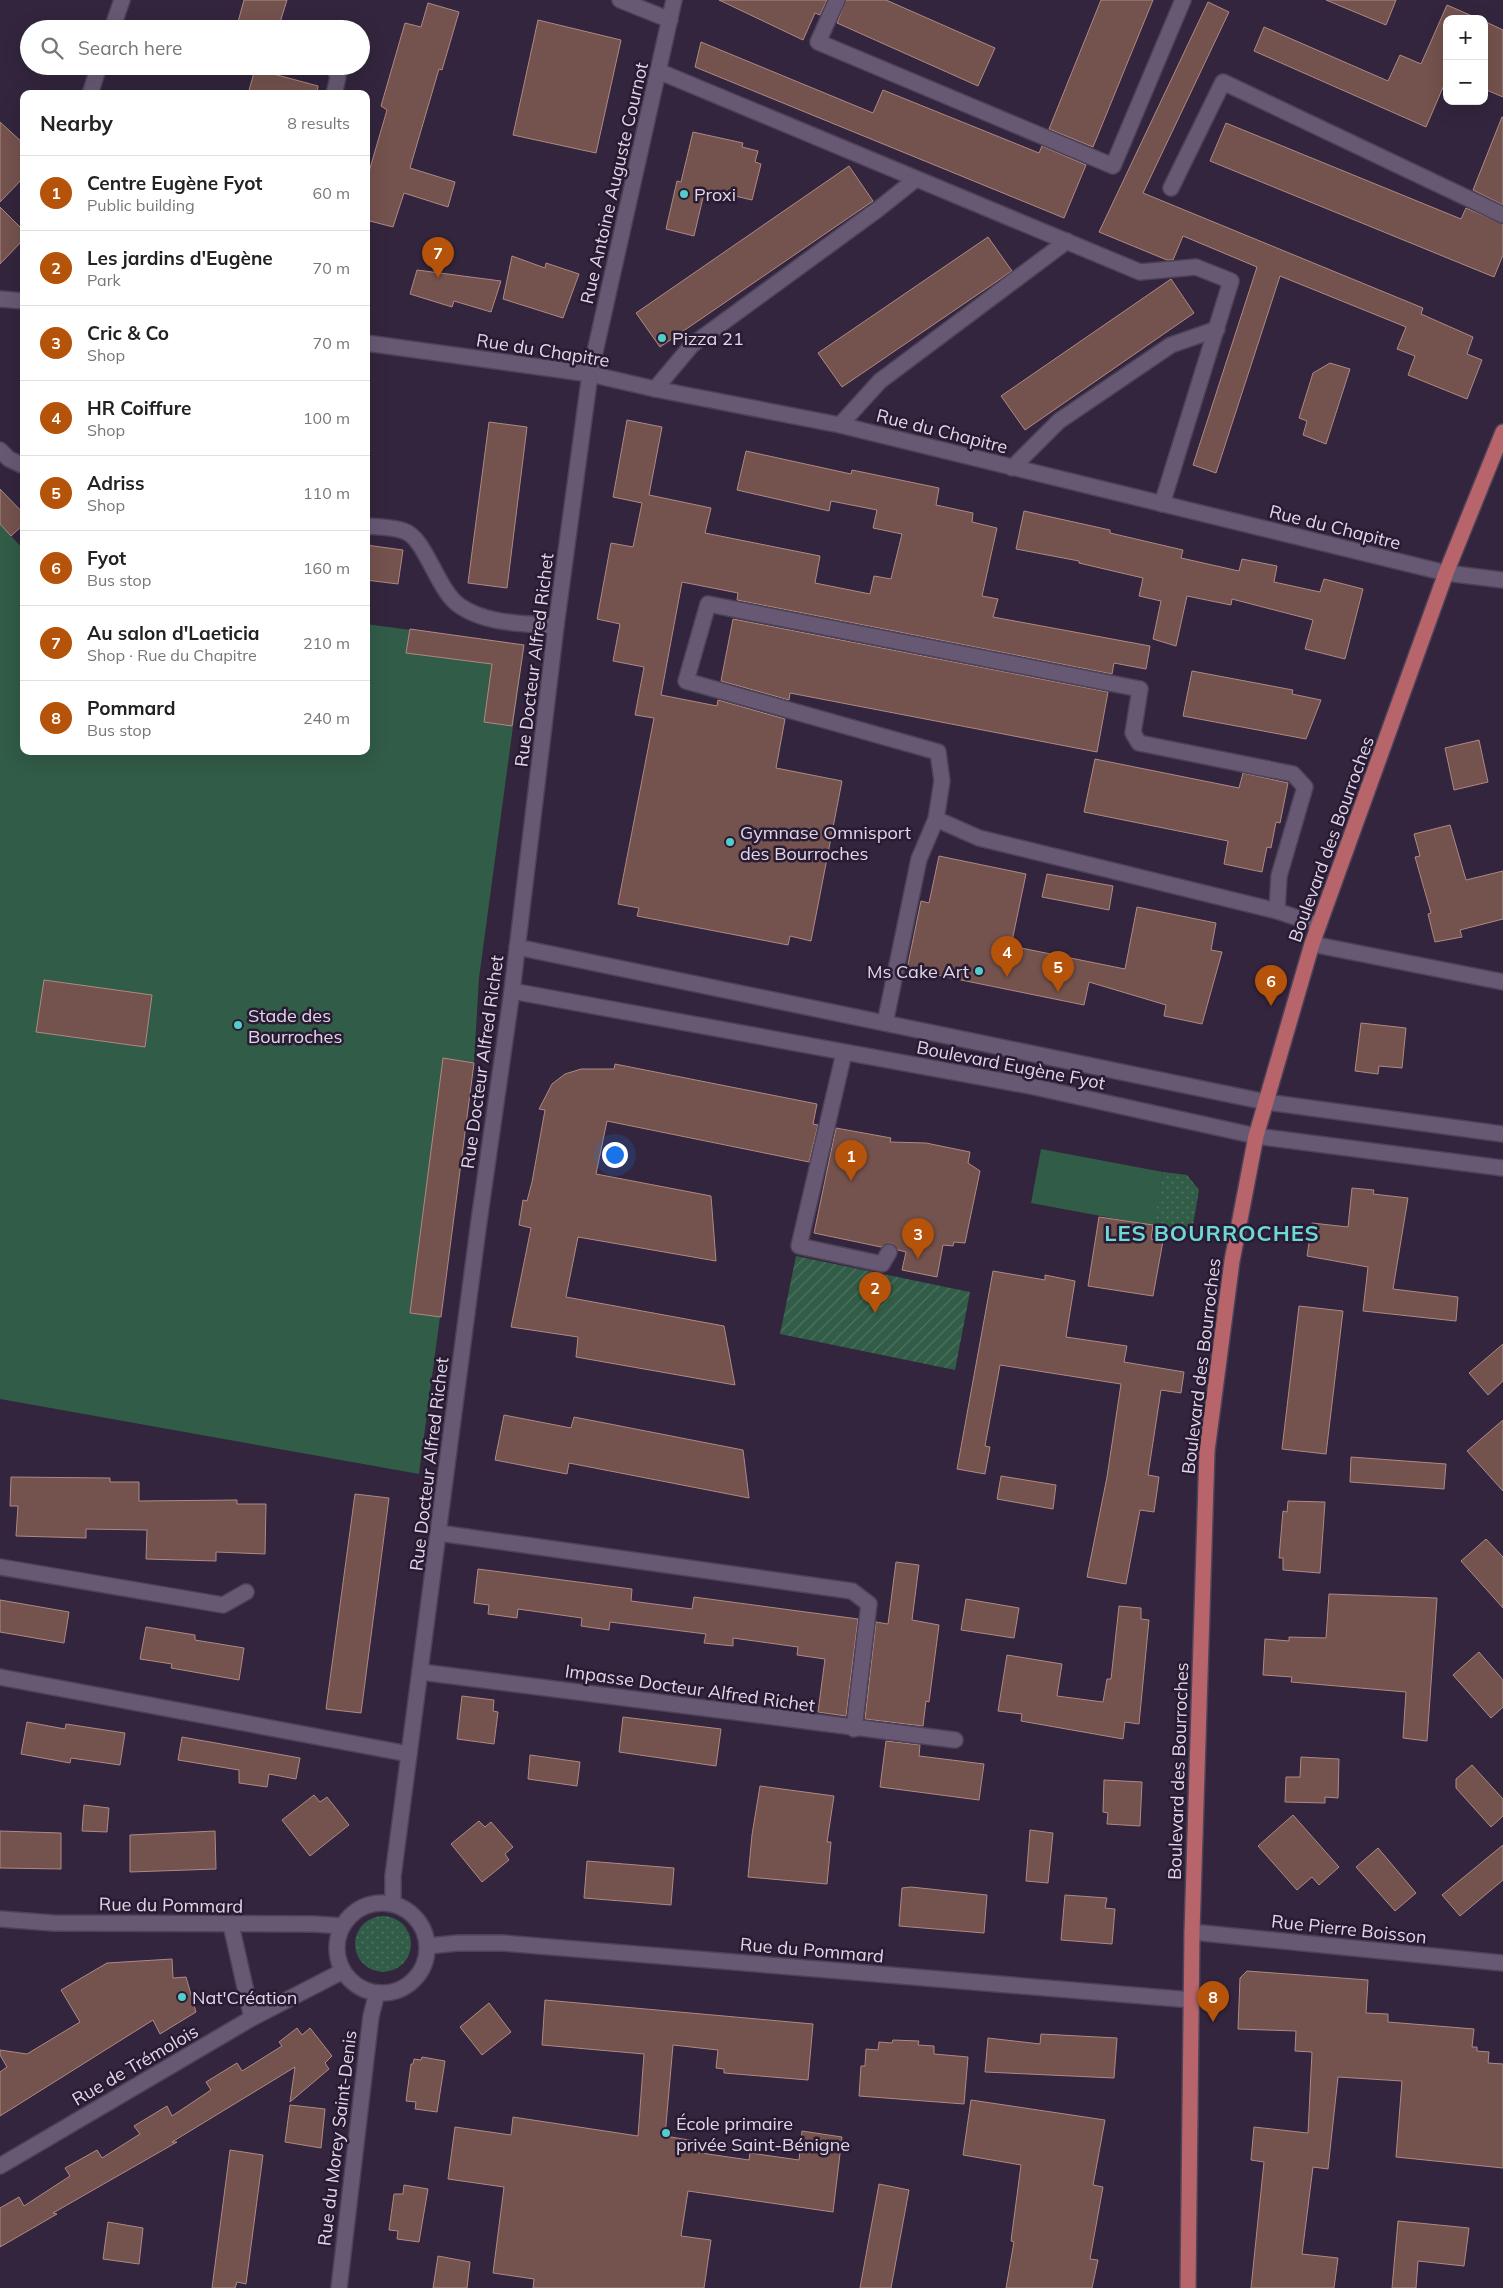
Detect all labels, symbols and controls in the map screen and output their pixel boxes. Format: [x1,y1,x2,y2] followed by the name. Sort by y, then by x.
[1443,15,1488,105] map controls
[1443,15,1488,60] button: +
[20,20,370,75] search box
[38,34,66,62] icon: search
[78,36,182,60] text: Search here
[575,60,653,306] street label: Rue Antoine Auguste Cournot
[1443,60,1488,105] button: −
[40,110,113,136] text: Nearby
[287,113,350,133] text: 8 results
[87,171,263,195] text: Centre Eugène Fyot
[51,183,61,203] text: 1
[313,183,350,203] text: 60 m
[694,183,736,206] place label: Proxi
[678,188,690,200] marker: Proxi
[87,195,195,215] text: Public building
[422,237,454,278] pin: 7
[87,246,273,270] text: Les jardins d'Eugène
[51,258,61,278] text: 2
[313,258,350,278] text: 70 m
[87,270,121,290] text: Park
[87,321,169,345] text: Cric & Co
[672,327,744,350] place label: Pizza 21
[475,328,611,372] street label: Rue du Chapitre
[656,332,668,344] marker: Pizza 21
[51,333,61,353] text: 3
[313,333,350,353] text: 70 m
[87,345,125,365] text: Shop
[87,396,191,420] text: HR Coiffure
[874,404,1010,458] street label: Rue du Chapitre
[51,408,61,428] text: 4
[303,408,350,428] text: 100 m
[87,420,125,440] text: Shop
[87,471,144,495] text: Adriss
[51,483,61,503] text: 5
[303,483,350,503] text: 110 m
[87,495,125,515] text: Shop
[1267,500,1403,554] street label: Rue du Chapitre
[87,546,126,570] text: Fyot
[509,552,559,768] street label: Rue Docteur Alfred Richet
[51,558,61,578] text: 6
[303,558,350,578] text: 160 m
[87,570,151,590] text: Bus stop
[87,621,260,645] text: Au salon d'Laeticia
[51,633,61,653] text: 7
[303,633,350,653] text: 210 m
[87,645,257,665] text: Shop · Rue du Chapitre
[87,696,175,720] text: Pommard
[51,708,61,728] text: 8
[303,708,350,728] text: 240 m
[87,720,151,740] text: Bus stop
[1283,733,1379,945] street label: Boulevard des Bourroches
[740,821,911,865] place label: Gymnase Omnisport des Bourroches
[724,836,736,848] marker: Gymnase Omnisport des Bourroches
[991,936,1023,977] pin: 4
[1042,951,1074,992] pin: 5
[456,954,508,1170] street label: Rue Docteur Alfred Richet
[867,960,969,983] place label: Ms Cake Art
[973,965,985,977] marker: Ms Cake Art
[1255,965,1287,1006] pin: 6
[248,1004,342,1048] place label: Stade des Bourroches
[232,1019,244,1031] marker: Stade des Bourroches
[915,1035,1107,1095] street label: Boulevard Eugène Fyot
[835,1140,867,1181] pin: 1
[602,1142,628,1168] your location
[902,1218,934,1259] pin: 3
[1104,1219,1320,1247] district label: LES BOURROCHES
[1176,1257,1226,1475] street label: Boulevard des Bourroches
[859,1272,891,1313] pin: 2
[404,1356,454,1572] street label: Rue Docteur Alfred Richet
[563,1659,817,1717] street label: Impasse Docteur Alfred Richet
[1163,1662,1193,1880] street label: Boulevard des Bourroches
[99,1892,243,1918] street label: Rue du Pommard
[1270,1909,1428,1949] street label: Rue Pierre Boisson
[739,1932,885,1968] street label: Rue du Pommard
[1197,1981,1229,2022] pin: 8
[192,1986,297,2009] place label: Nat'Création
[176,1991,188,2003] marker: Nat'Création
[68,2019,202,2111] street label: Rue de Trémolois
[312,2029,362,2247] street label: Rue du Morey Saint-Denis
[676,2112,850,2156] place label: École primaire privée Saint-Bénigne
[660,2127,672,2139] marker: École primaire privée Saint-Bénigne

